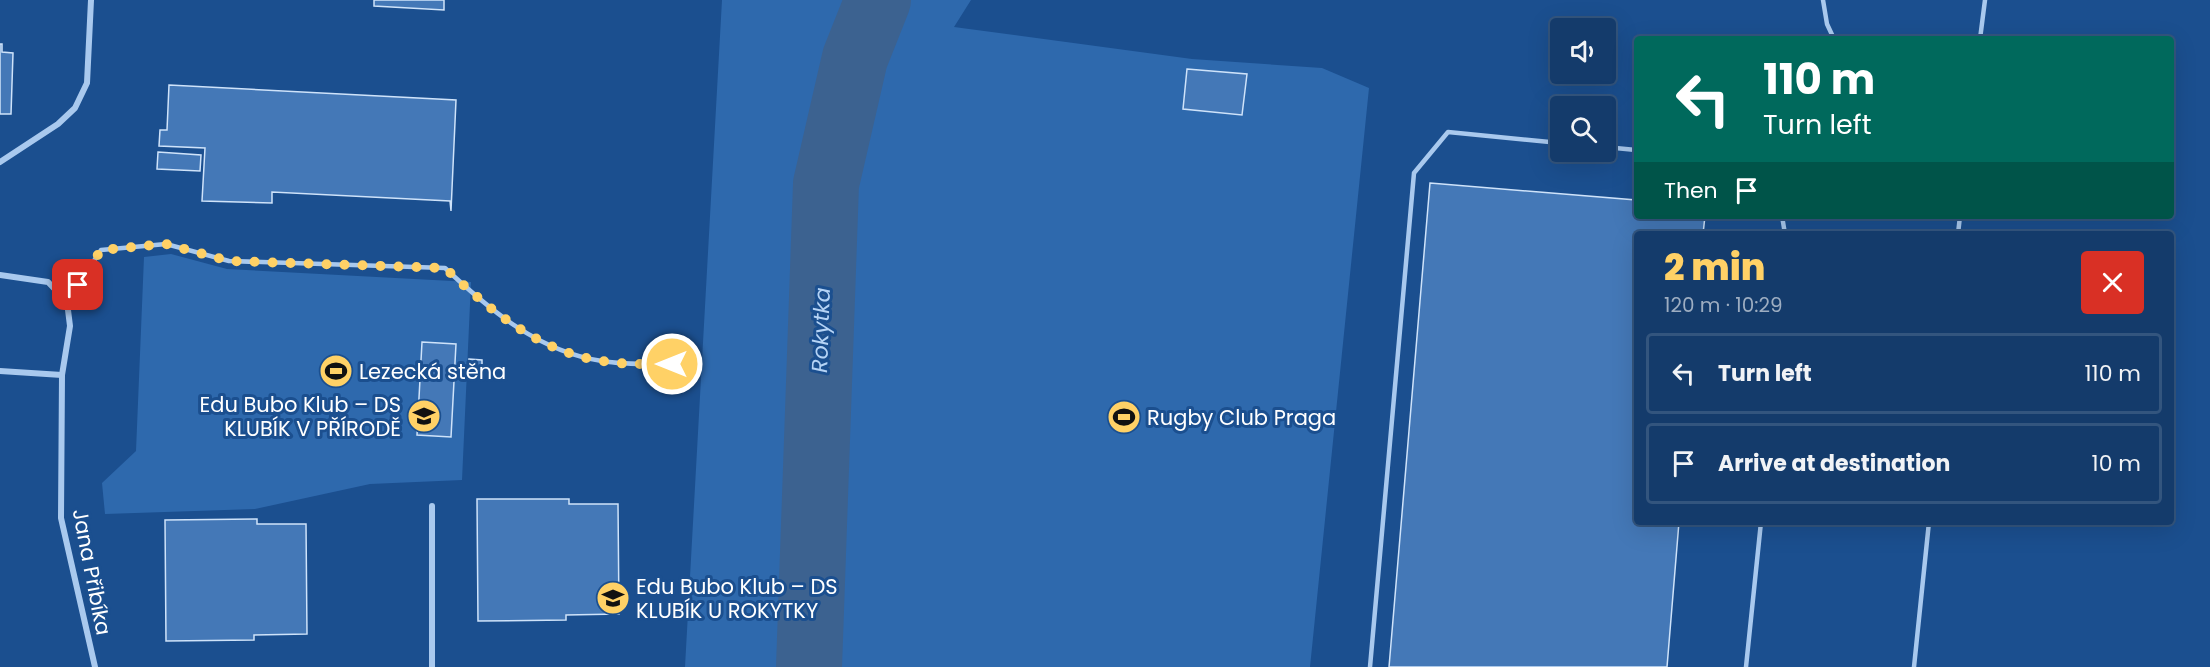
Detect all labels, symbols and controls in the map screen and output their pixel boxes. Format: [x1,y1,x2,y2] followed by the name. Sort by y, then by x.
[1550,18,1616,162] map controls
[1550,18,1616,84] button: sound
[1763,50,1875,109] text: 110 m
[1664,60,1742,138] icon: left
[1550,96,1616,162] button: search
[1763,106,1872,143] text: Turn left
[1730,174,1763,207] icon: arrive
[1664,175,1718,206] text: Then
[1664,242,1766,293] text: 2 min
[2081,251,2144,314] button: close
[52,259,103,310] pin
[61,268,94,301] icon: arrive
[804,287,838,373] water label: Rokytka
[1664,291,1783,319] text: 120 m · 10:29
[640,332,704,396] position arrow
[318,353,354,389] sports icon: Lezecká stěna
[359,357,506,386] place label: Lezecká stěna
[1667,357,1700,390] icon: left
[1718,358,1812,389] text: Turn left
[2085,358,2141,389] text: 110 m
[199,390,401,443] place label: Edu Bubo Klub – DS KLUBÍK V PŘÍRODĚ
[406,398,442,434] school or university icon: Edu Bubo Klub – DS KLUBÍK V PŘÍRODĚ
[1106,399,1142,435] sports icon: Rugby Club Praga
[1147,403,1336,432] place label: Rugby Club Praga
[1667,447,1700,480] icon: arrive
[1718,448,1950,479] text: Arrive at destination
[2092,448,2141,479] text: 10 m
[66,506,118,638] street label: Jana Přibíka
[636,572,838,625] place label: Edu Bubo Klub – DS KLUBÍK U ROKYTKY
[595,580,631,616] school or university icon: Edu Bubo Klub – DS KLUBÍK U ROKYTKY

